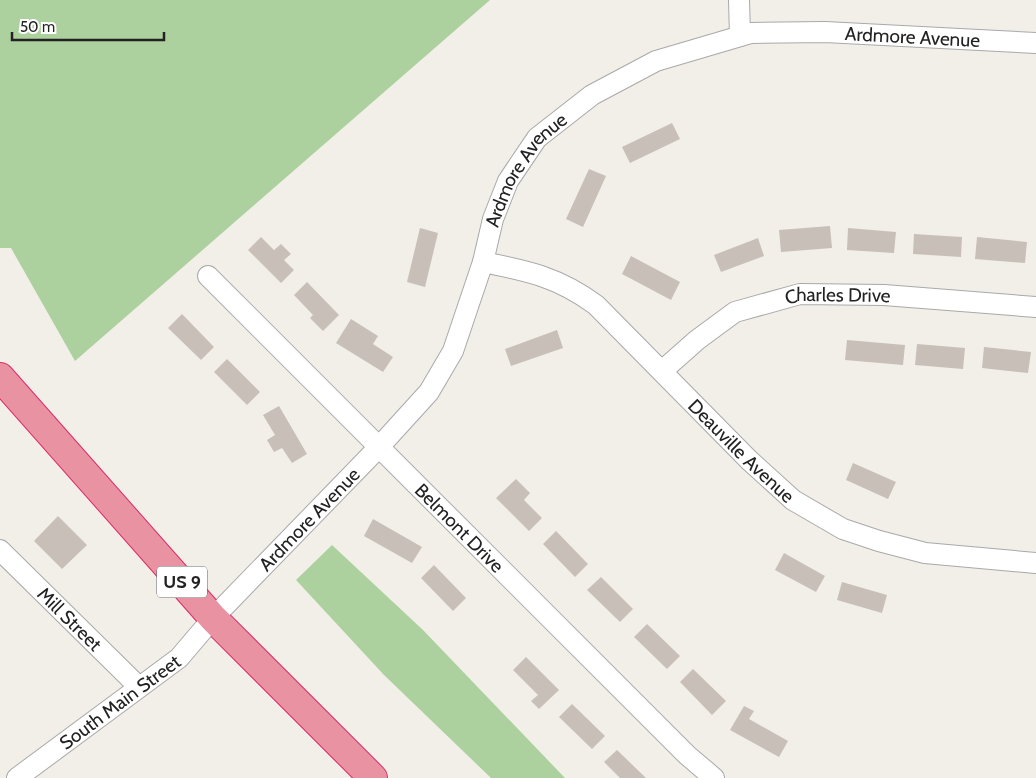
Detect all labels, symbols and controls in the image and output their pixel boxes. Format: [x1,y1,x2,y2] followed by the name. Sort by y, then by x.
[12,10,165,42] scale bar
[20,18,55,36] text: 50 m
[844,22,981,52] street label: Ardmore Avenue
[480,108,572,229] street label: Ardmore Avenue
[782,283,892,310] street label: Charles Drive
[683,394,799,508] street label: Deauville Avenue
[254,463,365,576] street label: Ardmore Avenue
[410,479,509,578] street label: Belmont Drive
[157,566,207,598] road number: US 9
[32,582,107,656] street label: Mill Street
[55,650,186,755] street label: South Main Street

